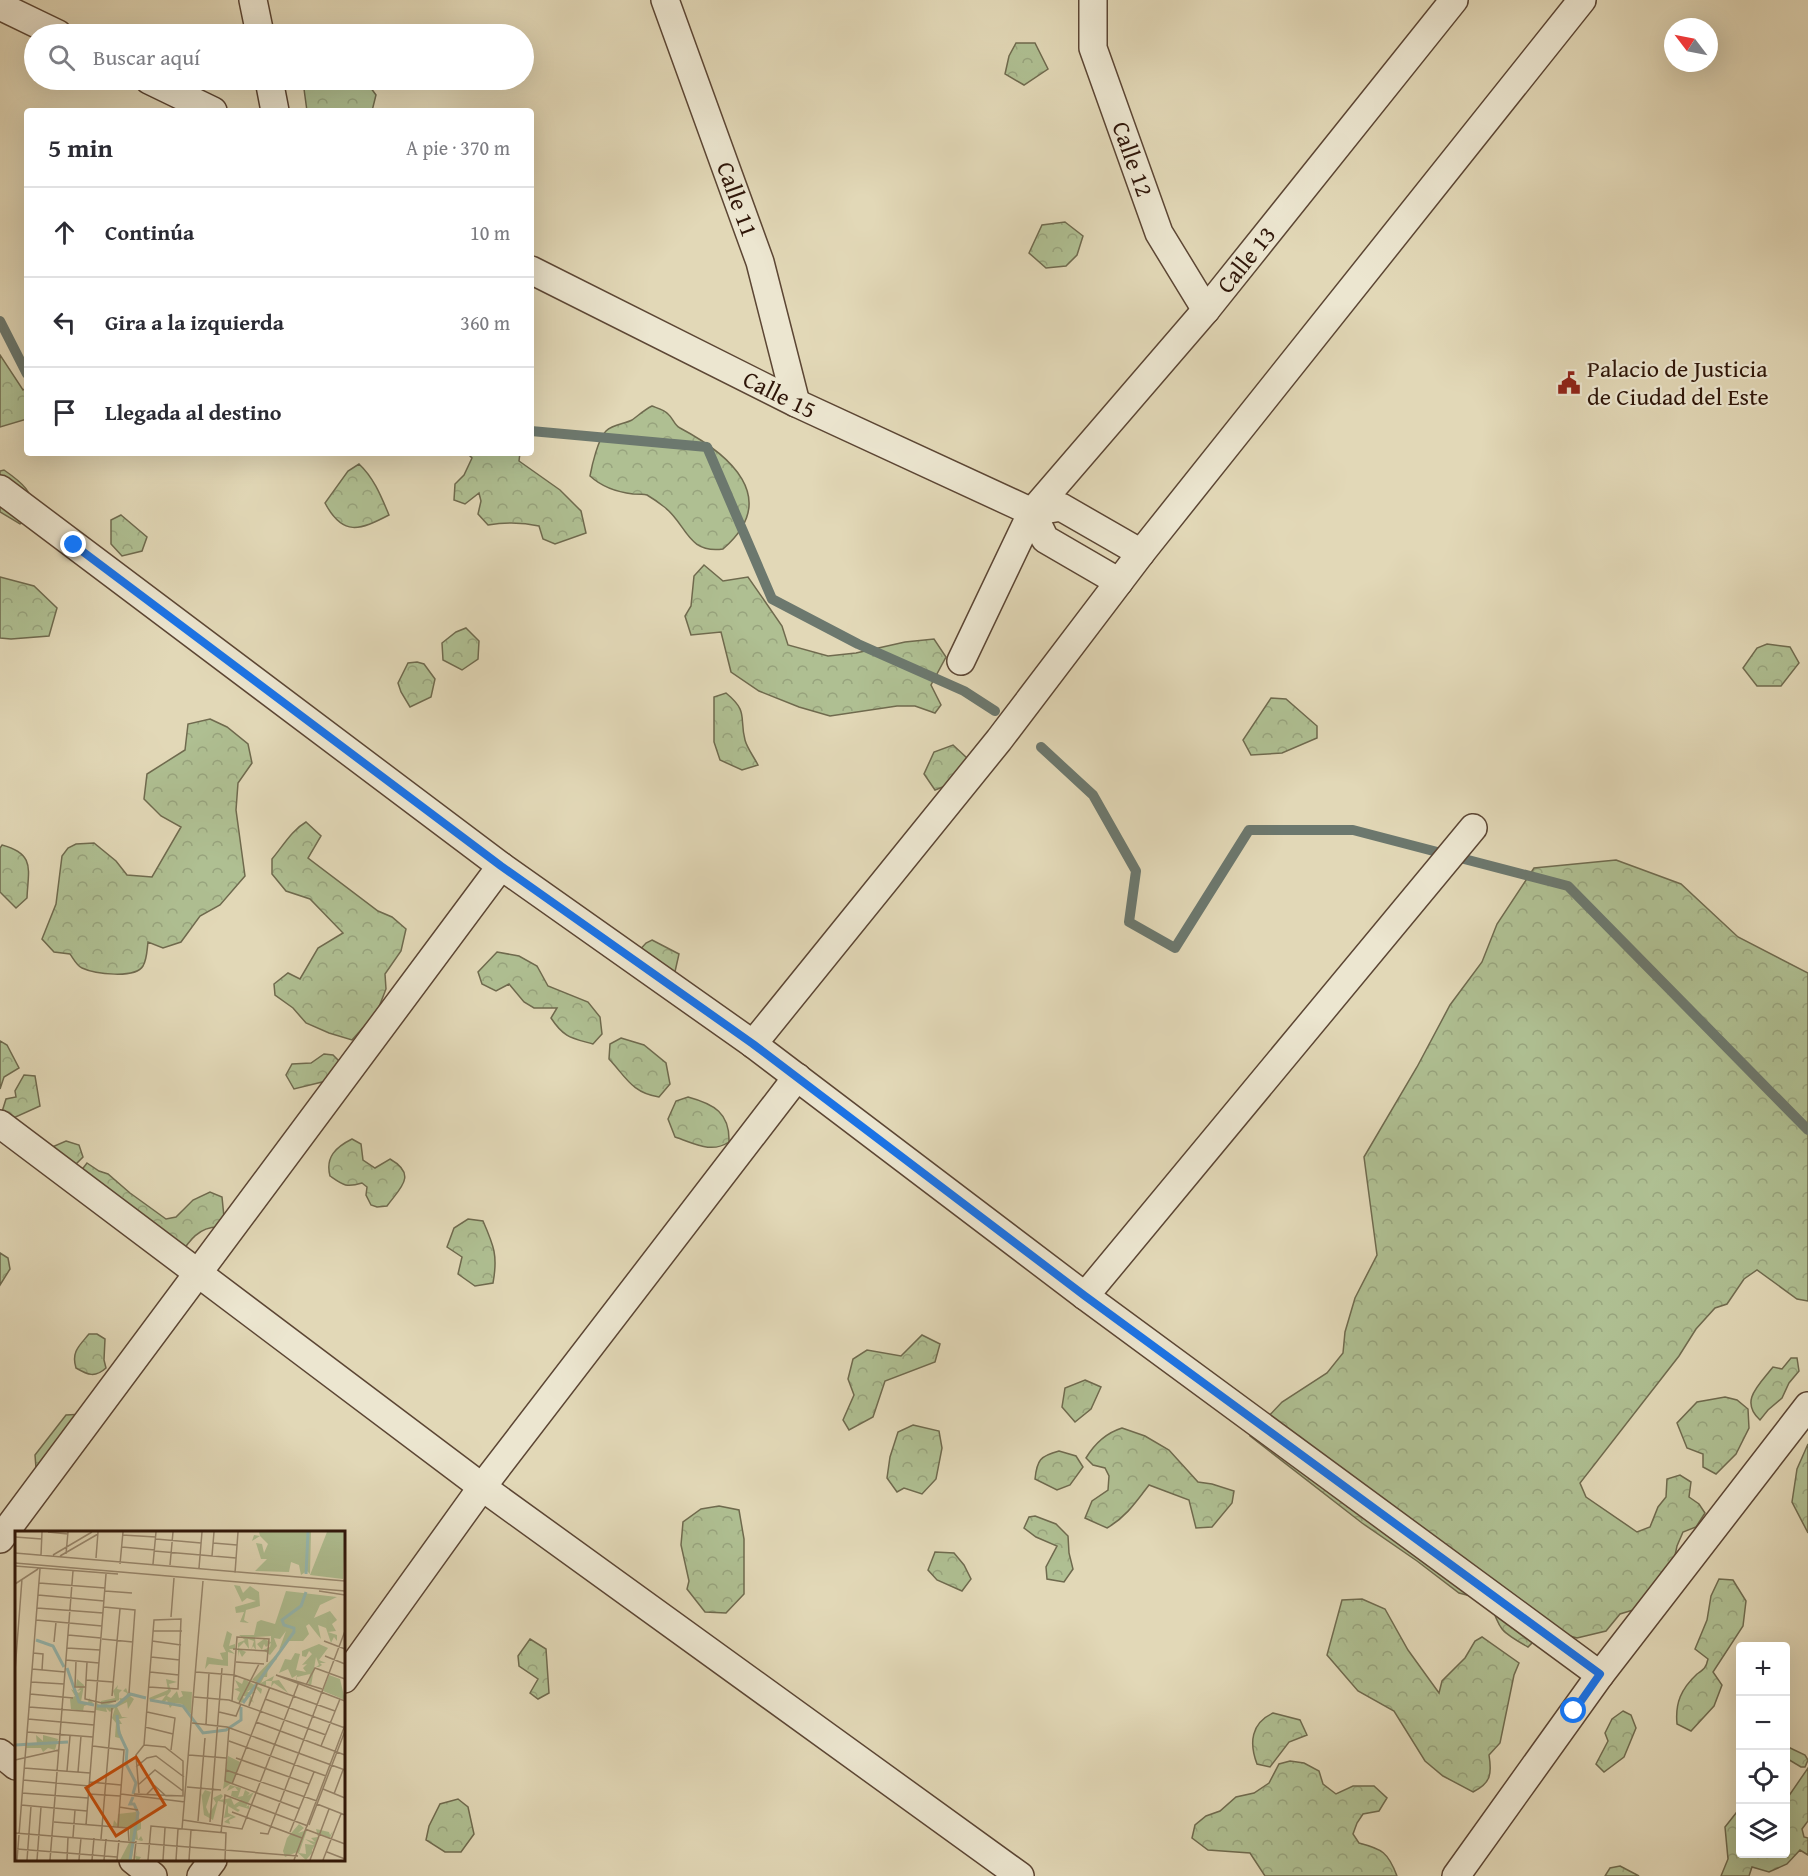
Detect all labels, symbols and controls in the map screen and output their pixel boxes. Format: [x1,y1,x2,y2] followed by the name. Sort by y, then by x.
[1664,18,1718,72] north arrow
[24,24,534,90] search box
[45,41,78,74] icon: search
[93,41,200,73] text: Buscar aquí
[1104,117,1163,201] street label: Calle 12
[48,128,113,167] text: 5 min
[406,133,510,162] text: A pie · 370 m
[708,157,767,242] street label: Calle 11
[48,216,81,249] icon: ahead
[105,216,194,248] text: Continúa
[470,218,510,247] text: 10 m
[1208,218,1284,301] street label: Calle 13
[48,306,81,339] icon: left
[105,306,284,338] text: Gira a la izquierda
[460,308,510,337] text: 360 m
[1587,351,1769,414] place label: Palacio de Justicia de Ciudad del Este
[737,361,822,427] street label: Calle 15
[1556,370,1582,396] public building icon: Palacio de Justicia de Ciudad del Este
[48,396,81,429] icon: arrive
[105,396,281,428] text: Llegada al destino
[60,531,86,557] route end
[15,1531,345,1861] inset map
[1736,1642,1790,1858] map controls
[1736,1642,1790,1696] button: +
[1736,1696,1790,1750] button: −
[1560,1697,1586,1723] route start
[1736,1750,1790,1804] button: locate
[1736,1804,1790,1858] button: layers

